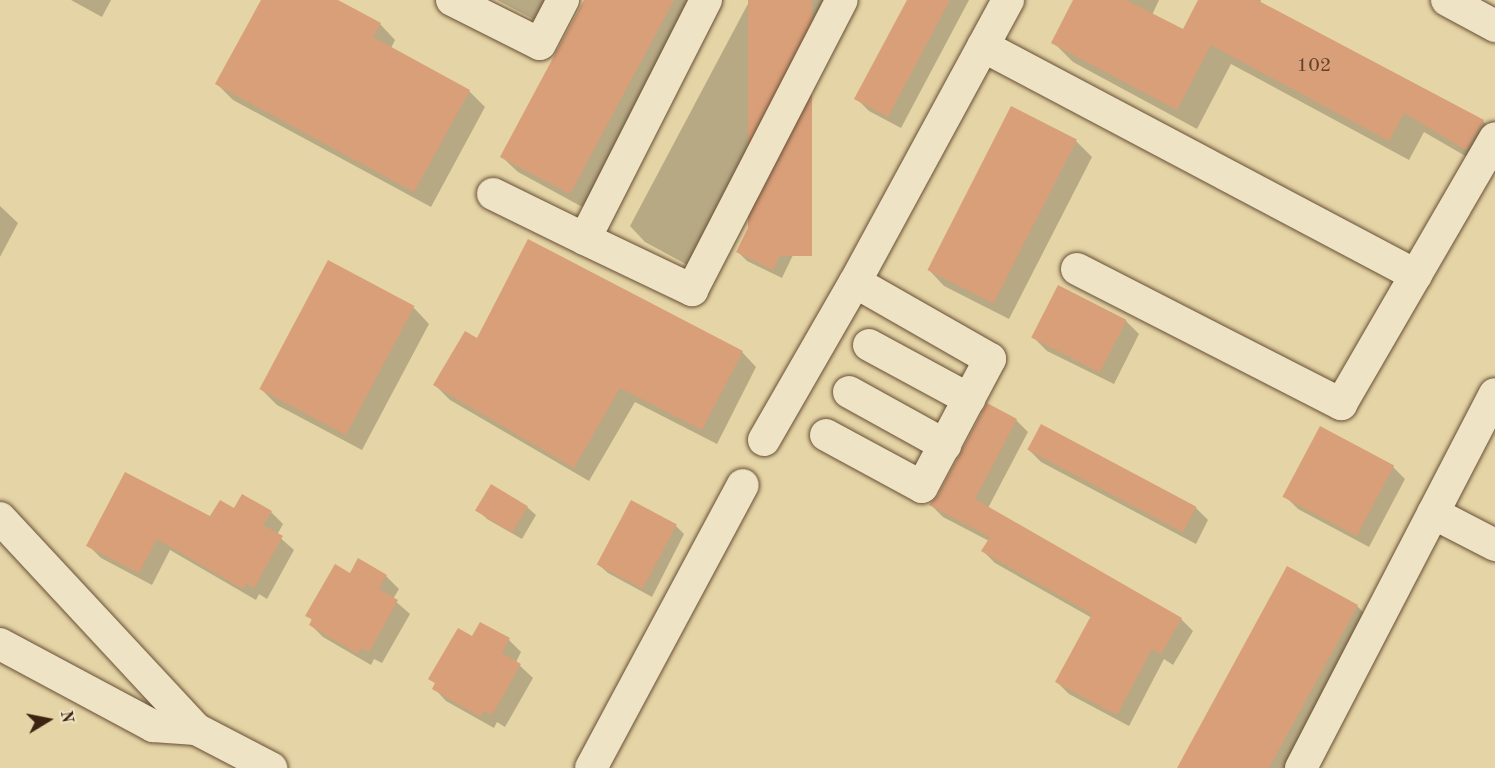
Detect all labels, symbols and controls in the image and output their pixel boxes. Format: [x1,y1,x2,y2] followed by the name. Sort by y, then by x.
[1297,54,1331,78] house number: 102
[18,690,78,750] north arrow
[57,709,75,724] text: N

